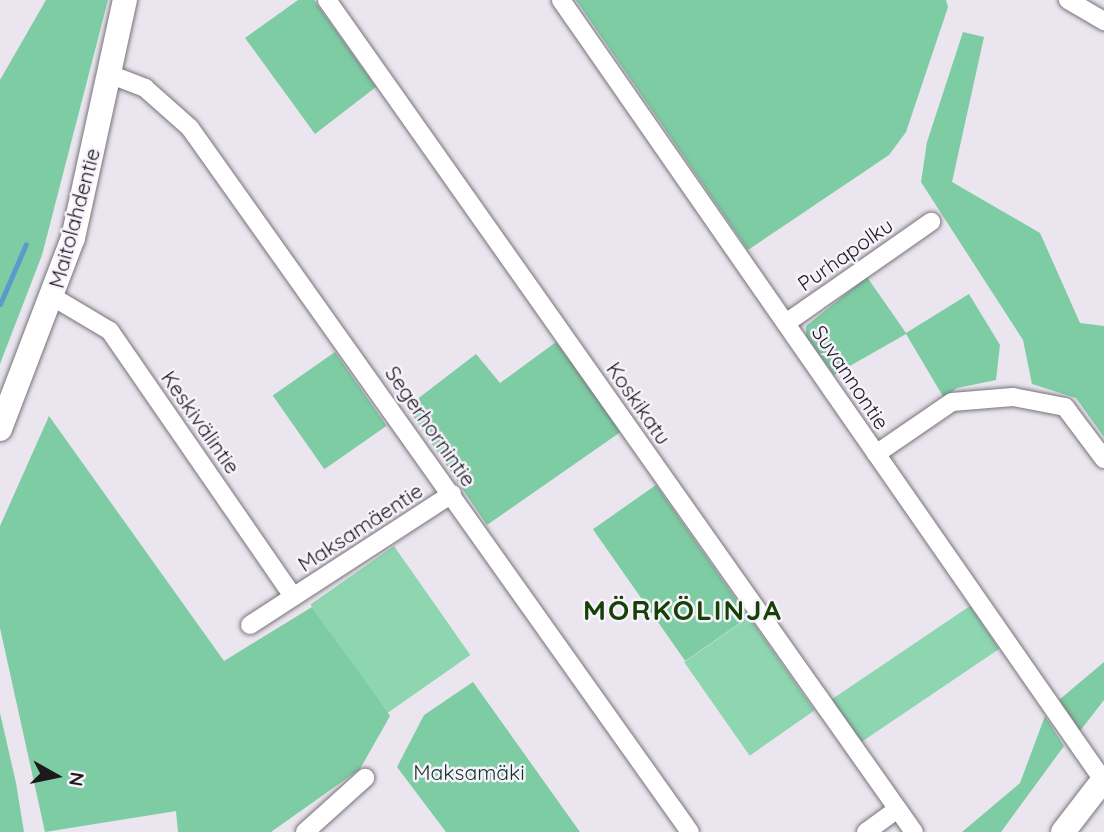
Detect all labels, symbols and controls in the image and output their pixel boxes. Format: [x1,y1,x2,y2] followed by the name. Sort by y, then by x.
[43,145,105,291] street label: Maitolahdentie
[793,212,897,296] street label: Purhapolku
[807,320,895,434] street label: Suvannontie
[601,357,677,449] street label: Koskikatu
[380,361,482,491] street label: Segerhornintie
[156,366,246,478] street label: Keskivälintie
[293,477,427,577] street label: Maksamäentie
[584,593,782,627] district label: MÖRKÖLINJA
[21,741,91,811] north arrow
[413,759,525,785] park label: Maksamäki
[64,771,90,788] text: N

